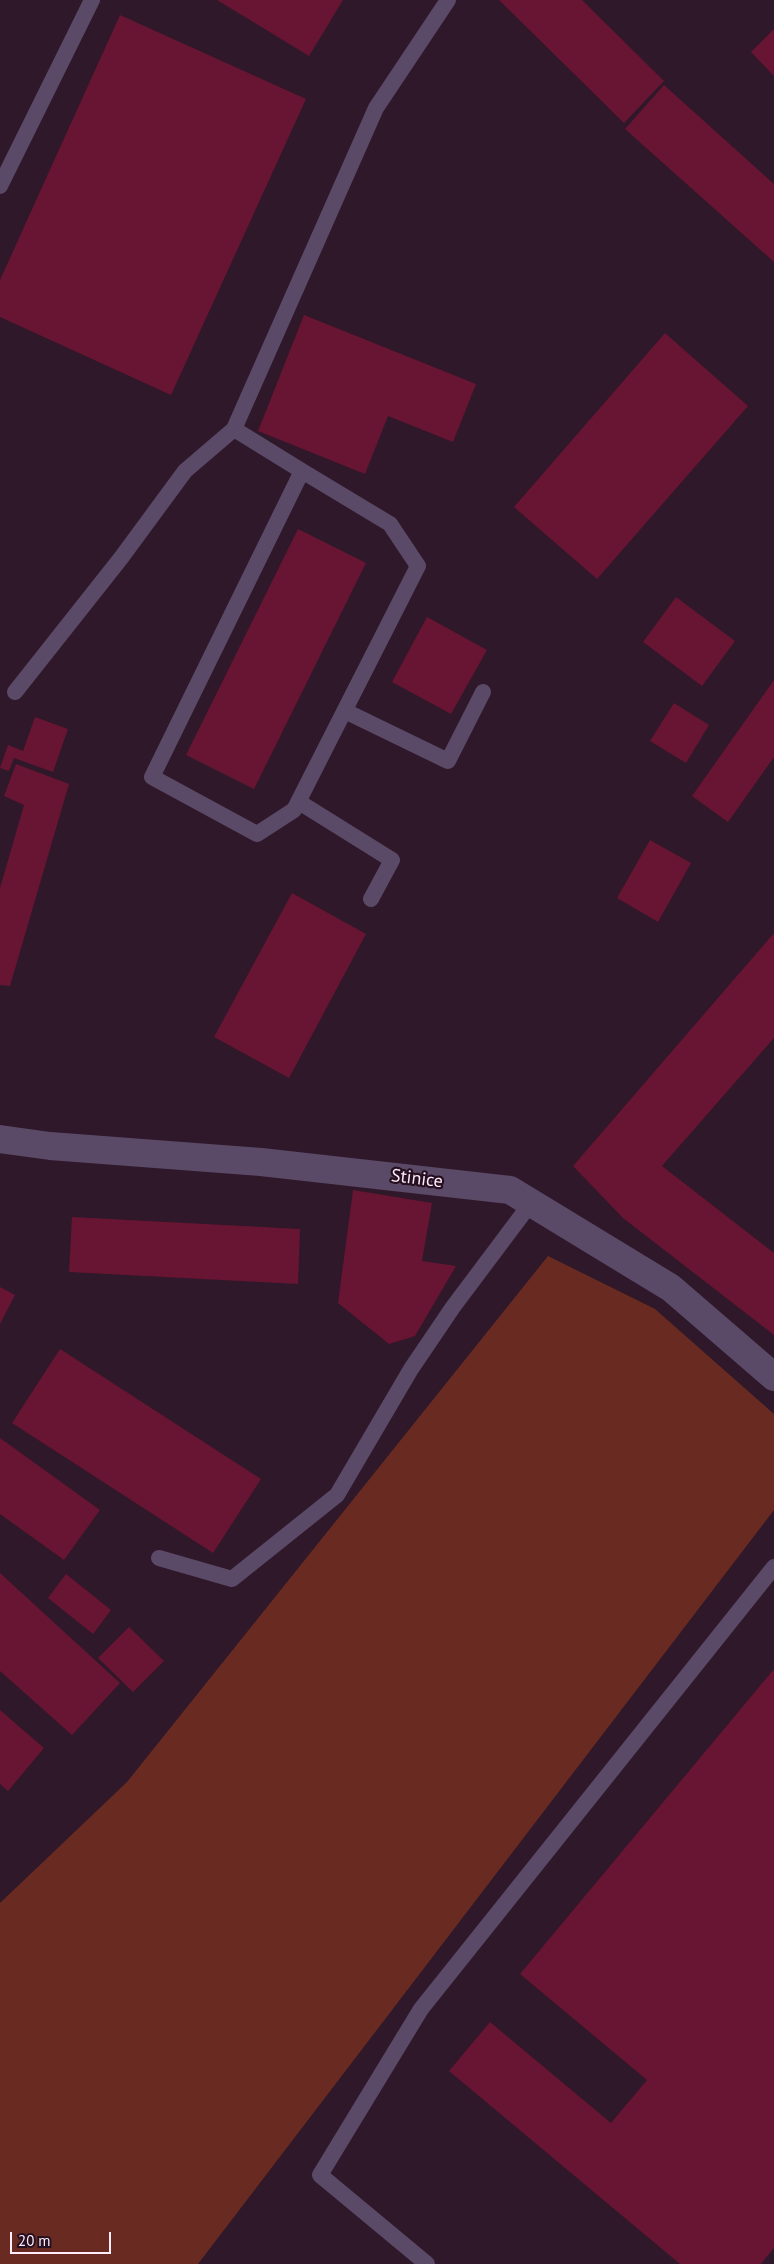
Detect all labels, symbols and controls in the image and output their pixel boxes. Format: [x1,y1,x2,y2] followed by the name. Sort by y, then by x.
[390,1165,444,1193] street label: Stinice
[12,2222,114,2254] scale bar
[18,2231,51,2250] text: 20 m

